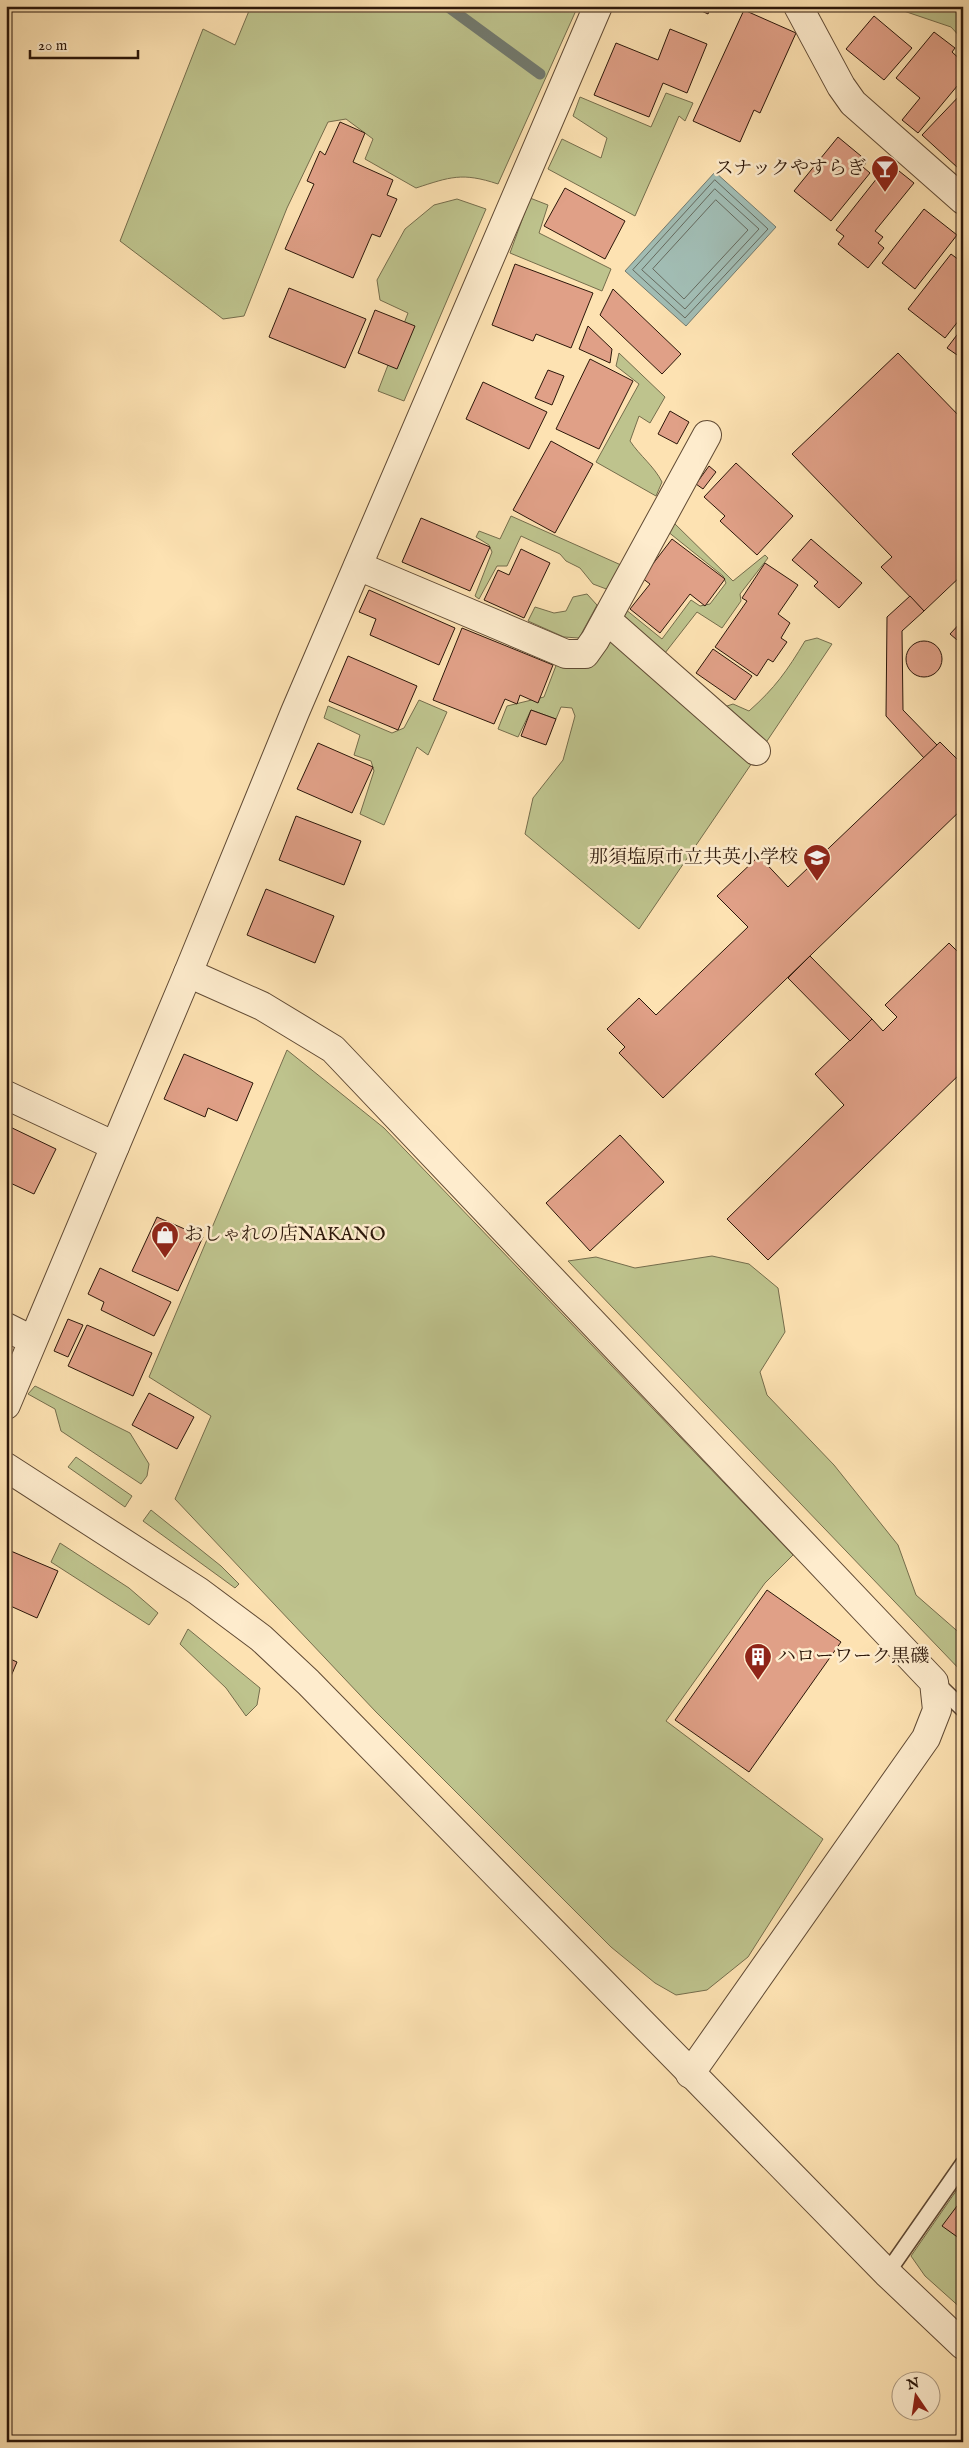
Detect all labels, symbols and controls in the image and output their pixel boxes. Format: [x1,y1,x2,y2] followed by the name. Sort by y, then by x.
[30,28,138,60] scale bar
[38,36,68,55] text: 20 m
[870,154,900,193] bar icon: スナックやすらぎ
[715,157,866,181] place label: スナックやすらぎ
[802,843,832,882] school or university icon: 那須塩原市立共英小学校
[589,846,798,870] place label: 那須塩原市立共英小学校
[150,1220,180,1259] shop icon: おしゃれの店NAKANO
[184,1223,386,1247] place label: おしゃれの店NAKANO
[743,1642,773,1681] building icon: ハローワーク黒磯
[777,1645,929,1669] place label: ハローワーク黒磯
[892,2370,942,2420] north arrow
[904,2374,921,2395] text: N

